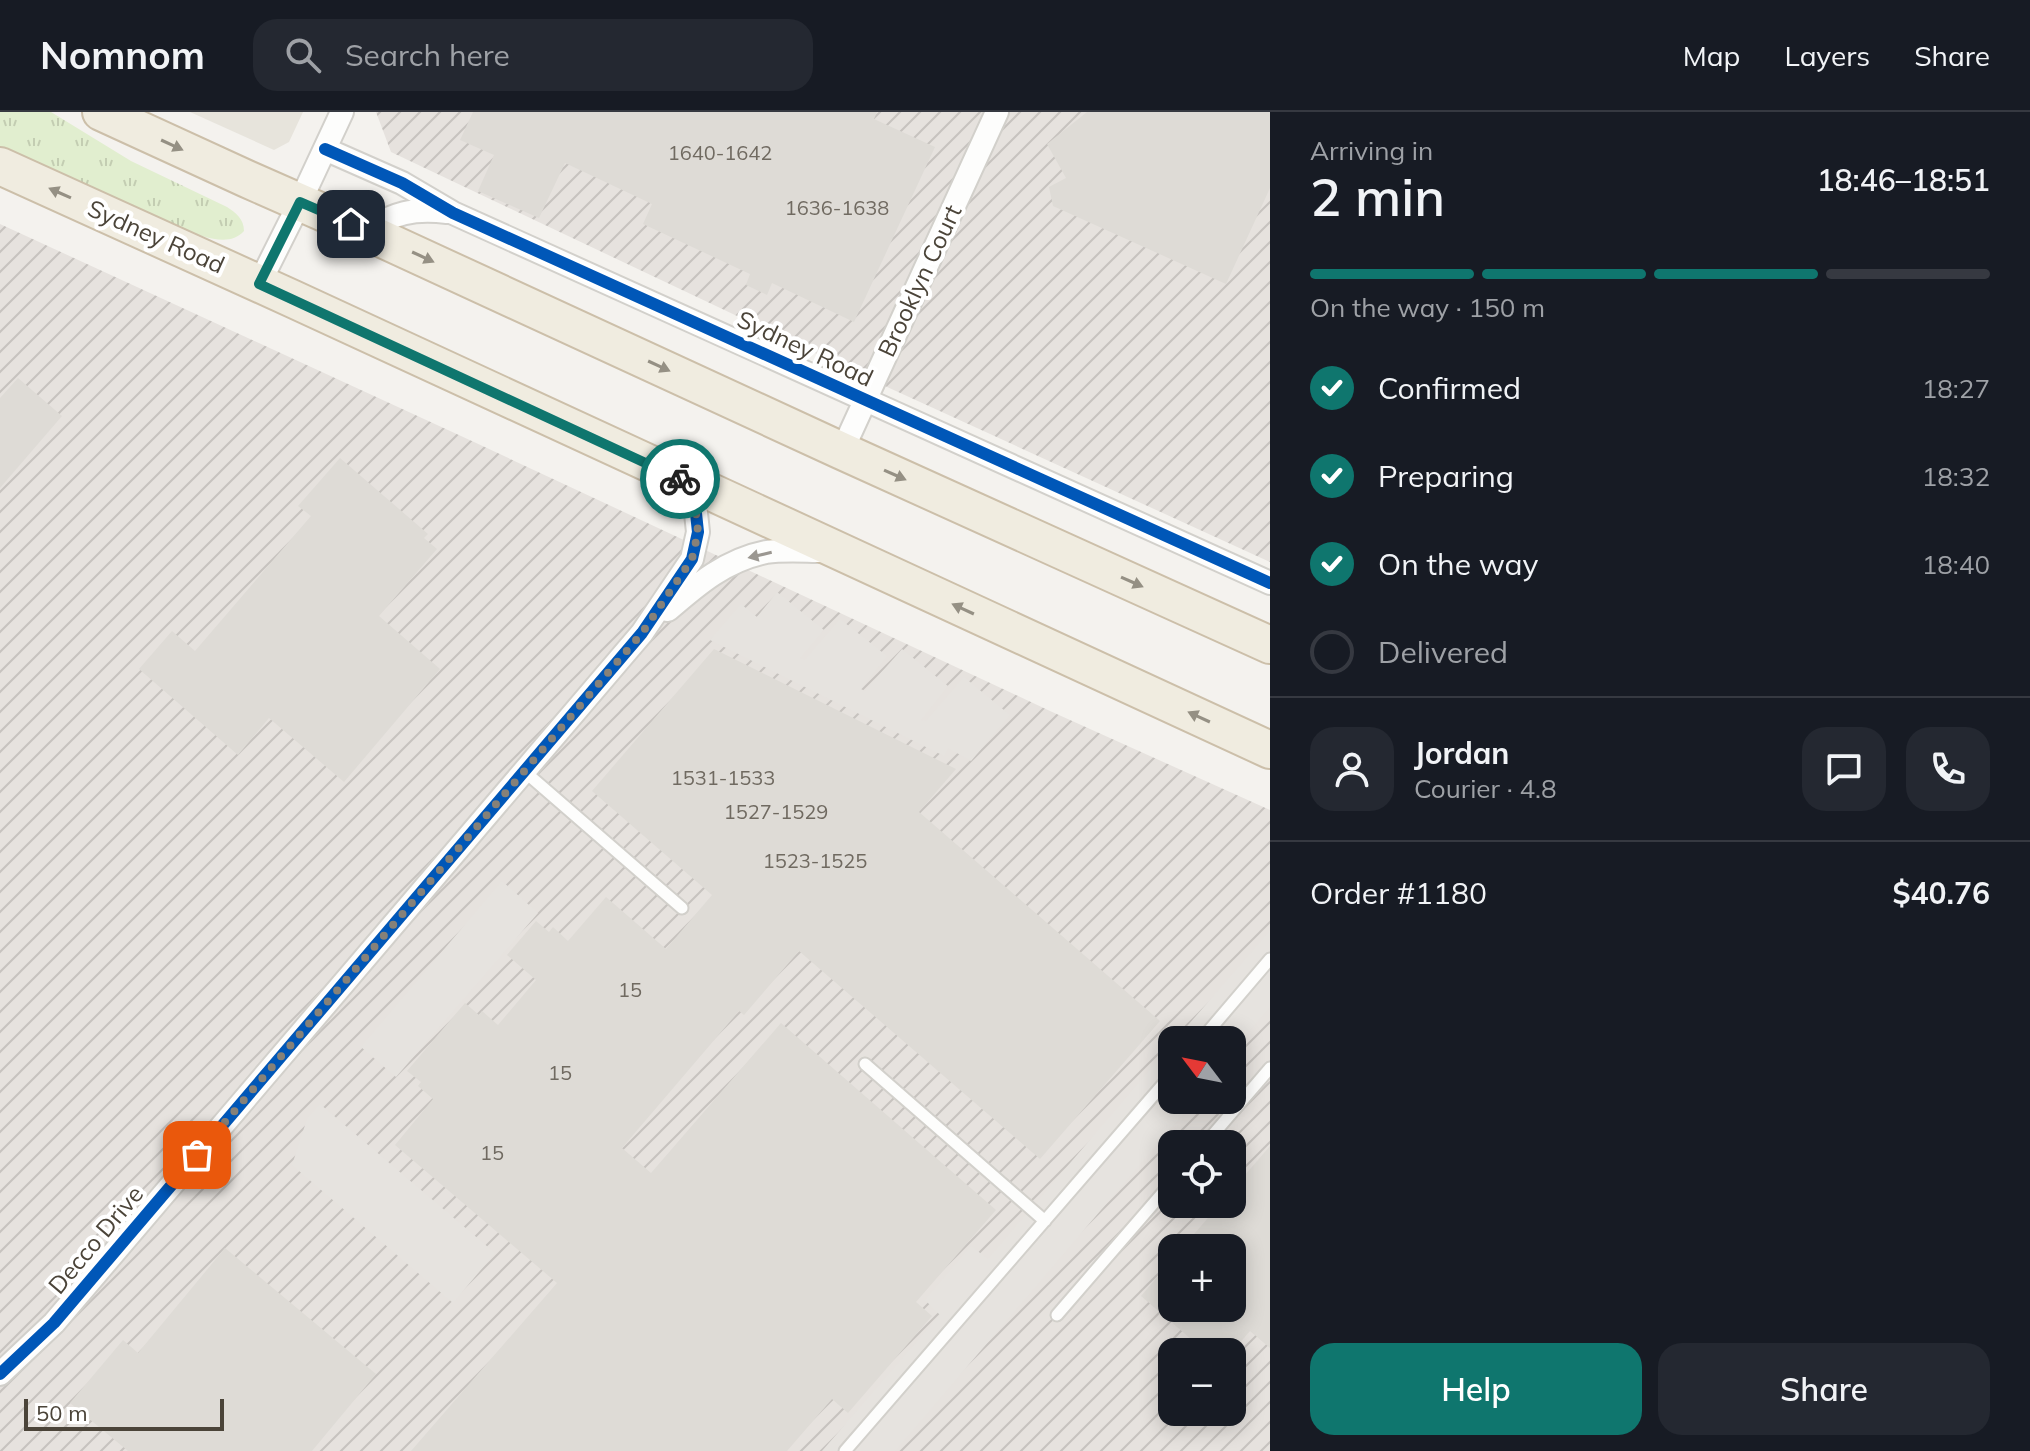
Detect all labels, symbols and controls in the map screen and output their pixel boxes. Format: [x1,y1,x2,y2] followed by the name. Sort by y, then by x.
[253,19,813,91] search box
[40,31,205,79] text: Nomnom
[281,33,325,77] icon: search
[345,36,510,74] text: Search here
[1683,38,1740,73] text: Map
[1784,38,1870,73] text: Layers
[1914,38,1990,73] text: Share
[1310,134,1433,167] text: Arriving in
[160,138,184,152] one-way arrow
[668,140,772,165] house number: 1640-1642
[1817,161,1990,199] text: 18:46–18:51
[1310,164,1445,229] text: 2 min
[48,186,72,200] one-way arrow
[317,190,385,258] pin
[83,193,229,280] street label: Sydney Road
[785,195,889,220] house number: 1636-1638
[871,200,967,361] street label: Brooklyn Court
[329,202,373,246] icon: home
[411,250,434,264] one-way arrow
[1310,291,1545,324] text: On the way · 150 m
[733,304,878,393] street label: Sydney Road
[647,359,670,373] one-way arrow
[1310,366,1354,410] icon: check
[1378,369,1521,407] text: Confirmed
[1922,372,1990,405] text: 18:27
[640,439,720,519] courier
[1310,454,1354,498] icon: check
[658,457,702,501] icon: bike
[1378,457,1514,495] text: Preparing
[1922,460,1990,493] text: 18:32
[883,468,907,482] one-way arrow
[1310,542,1354,586] icon: check
[1378,545,1538,583] text: On the way
[1922,548,1990,581] text: 18:40
[747,549,772,561] one-way arrow
[1120,576,1143,589] one-way arrow
[951,602,974,616] one-way arrow
[1378,633,1508,671] text: Delivered
[1187,710,1211,724] one-way arrow
[1310,727,1394,811] button: person
[1802,727,1886,811] button: chat
[1906,727,1990,811] button: phone
[1414,734,1509,772] text: Jordan
[671,765,775,790] house number: 1531-1533
[1414,772,1557,805] text: Courier · 4.8
[724,799,828,824] house number: 1527-1529
[763,848,867,873] house number: 1523-1525
[1310,874,1487,912] text: Order #1180
[1893,874,1990,912] text: $40.76
[618,977,642,1002] house number: 15
[1158,1026,1246,1114] north arrow
[1158,1026,1246,1426] map controls
[548,1060,572,1085] house number: 15
[163,1121,231,1189] pin
[1158,1130,1246,1218] button: locate
[175,1133,219,1177] icon: bag
[480,1140,504,1165] house number: 15
[41,1179,149,1300] street label: Decco Drive
[1158,1234,1246,1322] button: +
[1158,1338,1246,1426] button: −
[1310,1343,1642,1435] button: Help
[1658,1343,1990,1435] button: Share
[24,1395,224,1431] scale bar
[36,1399,87,1427] text: 50 m

